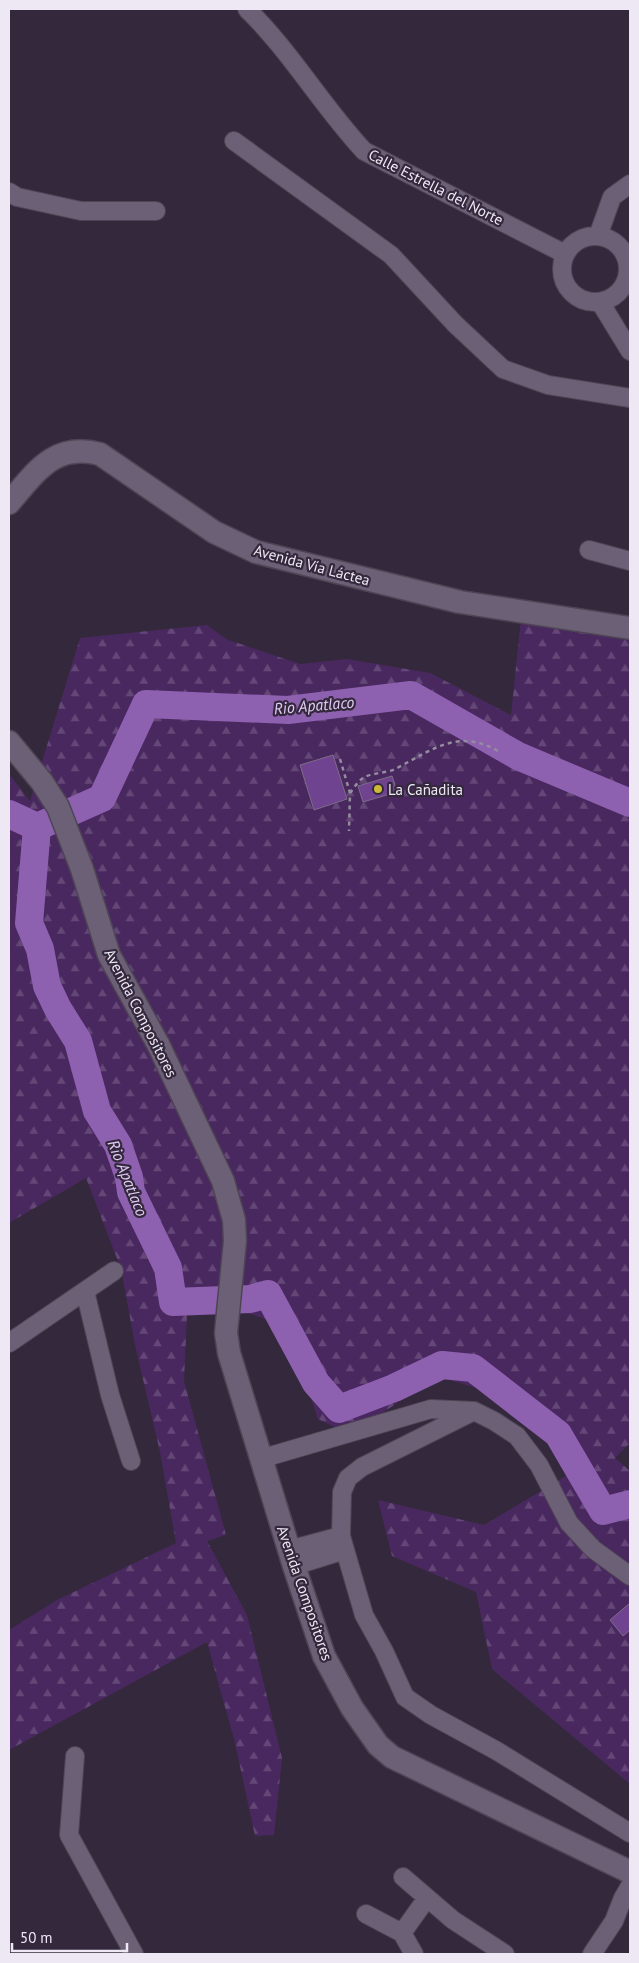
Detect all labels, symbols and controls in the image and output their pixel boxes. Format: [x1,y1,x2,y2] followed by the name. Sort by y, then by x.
[365,145,507,229] street label: Calle Estrella del Norte
[252,540,372,590] street label: Avenida Vía Láctea
[273,692,355,718] water label: Rio Apatlaco
[388,780,463,799] place label: La Cañadita
[372,783,384,795] marker: La Cañadita
[100,946,182,1080] street label: Avenida Compositores
[104,1137,152,1219] water label: Rio Apatlaco
[273,1523,337,1663] street label: Avenida Compositores
[12,1920,128,1952] scale bar
[20,1928,53,1947] text: 50 m

